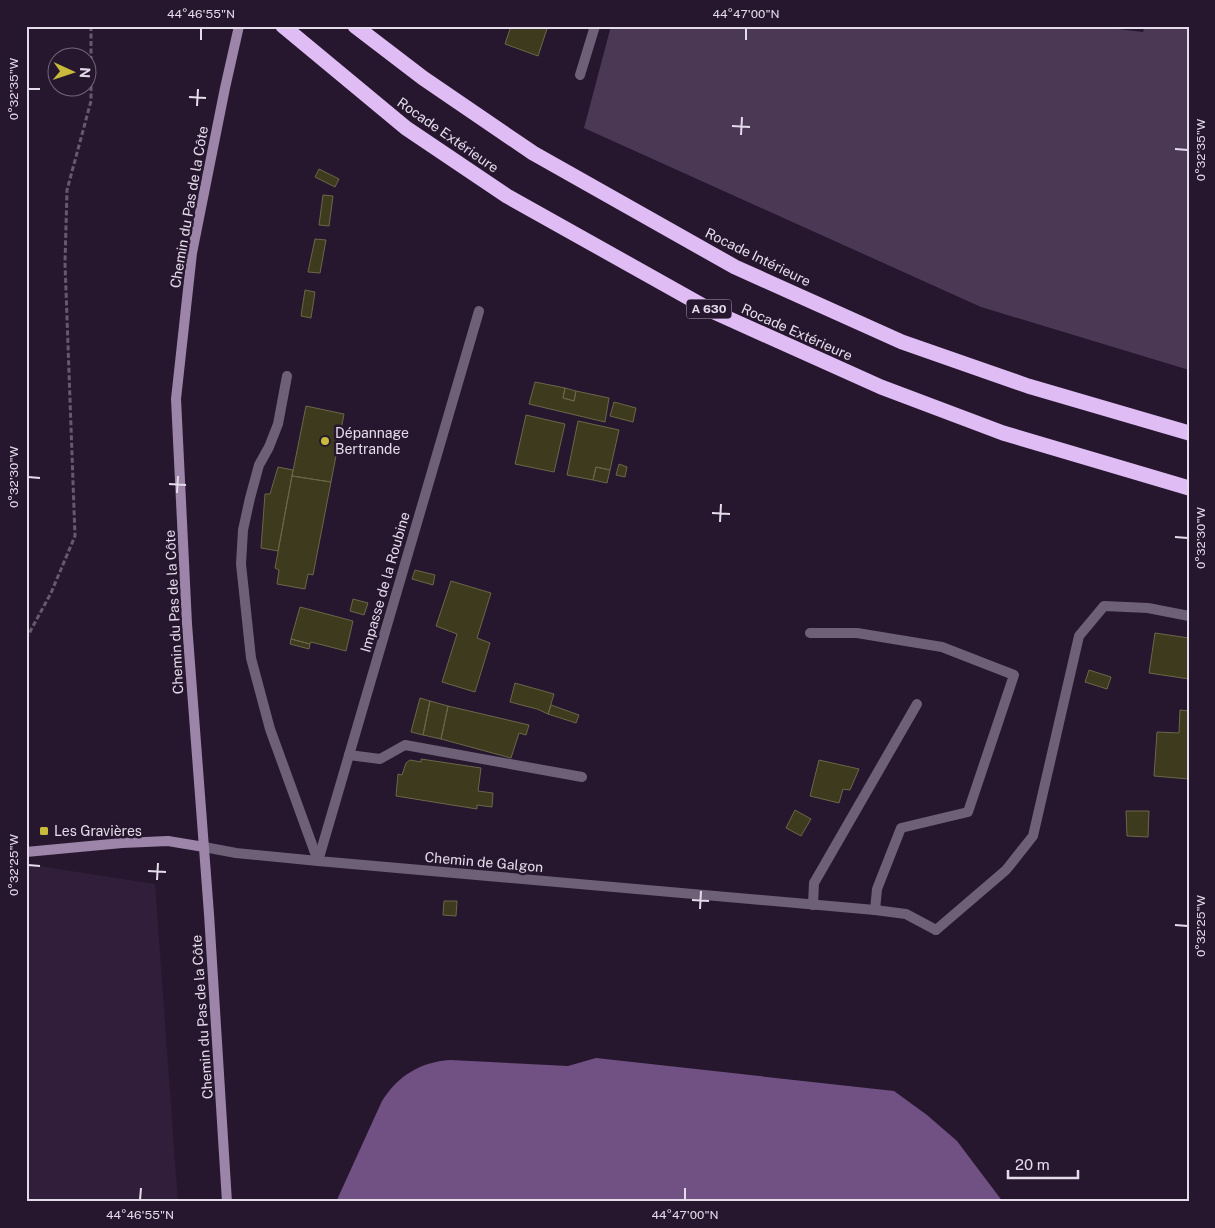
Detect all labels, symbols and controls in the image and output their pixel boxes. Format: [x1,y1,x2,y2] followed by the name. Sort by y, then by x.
[167,7,235,21] text: 44°46'55"N
[712,7,780,21] text: 44°47'00"N
[48,48,98,98] north arrow
[7,57,21,120] text: 0°32'35"W
[77,67,93,79] text: N
[394,94,502,176] street label: Rocade Extérieure
[1194,118,1208,181] text: 0°32'35"W
[167,125,211,289] street label: Chemin du Pas de la Côte
[703,225,813,289] street label: Rocade Intérieure
[686,300,732,318] road number: A 630
[739,300,855,364] street label: Rocade Extérieure
[335,425,409,457] place label: Dépannage Bertrande
[319,435,331,447] marker: Dépannage Bertrande
[7,445,21,508] text: 0°32'30"W
[1194,506,1208,569] text: 0°32'30"W
[357,510,413,654] street label: Impasse de la Roubine
[162,529,186,695] street label: Chemin du Pas de la Côte
[54,823,142,839] place label: Les Gravières
[38,825,50,837] marker: Les Gravières
[7,833,21,896] text: 0°32'25"W
[424,849,544,875] street label: Chemin de Galgon
[1194,894,1208,957] text: 0°32'25"W
[188,934,216,1100] street label: Chemin du Pas de la Côte
[1008,1148,1078,1180] scale bar
[1015,1156,1050,1173] text: 20 m
[106,1208,174,1222] text: 44°46'55"N
[651,1208,719,1222] text: 44°47'00"N

